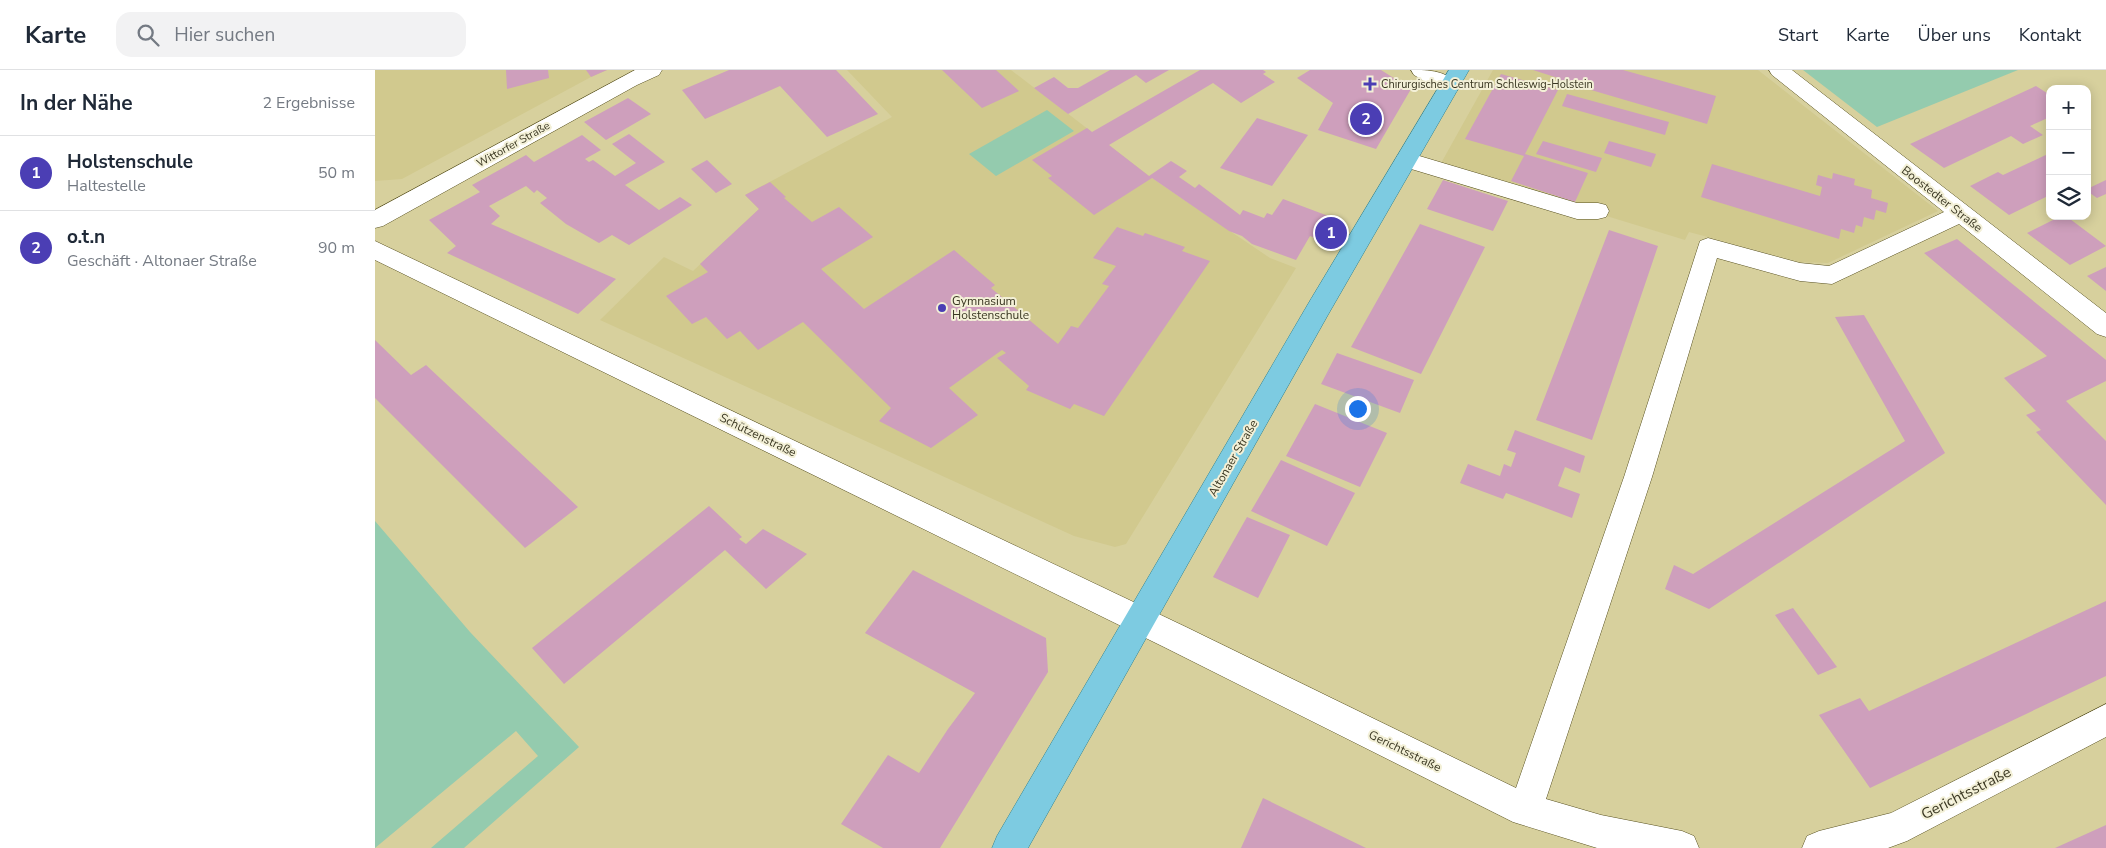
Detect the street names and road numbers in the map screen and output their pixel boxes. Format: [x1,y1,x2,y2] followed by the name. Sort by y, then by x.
[474,118,553,171] street label: Wittorfer Straße
[1898,162,1986,236] street label: Boostedter Straße
[717,409,799,461] street label: Schützenstraße
[1205,417,1261,499] street label: Altonaer Straße
[1366,727,1444,775] street label: Gerichtsstraße
[1918,762,2014,824] street label: Gerichtsstraße

